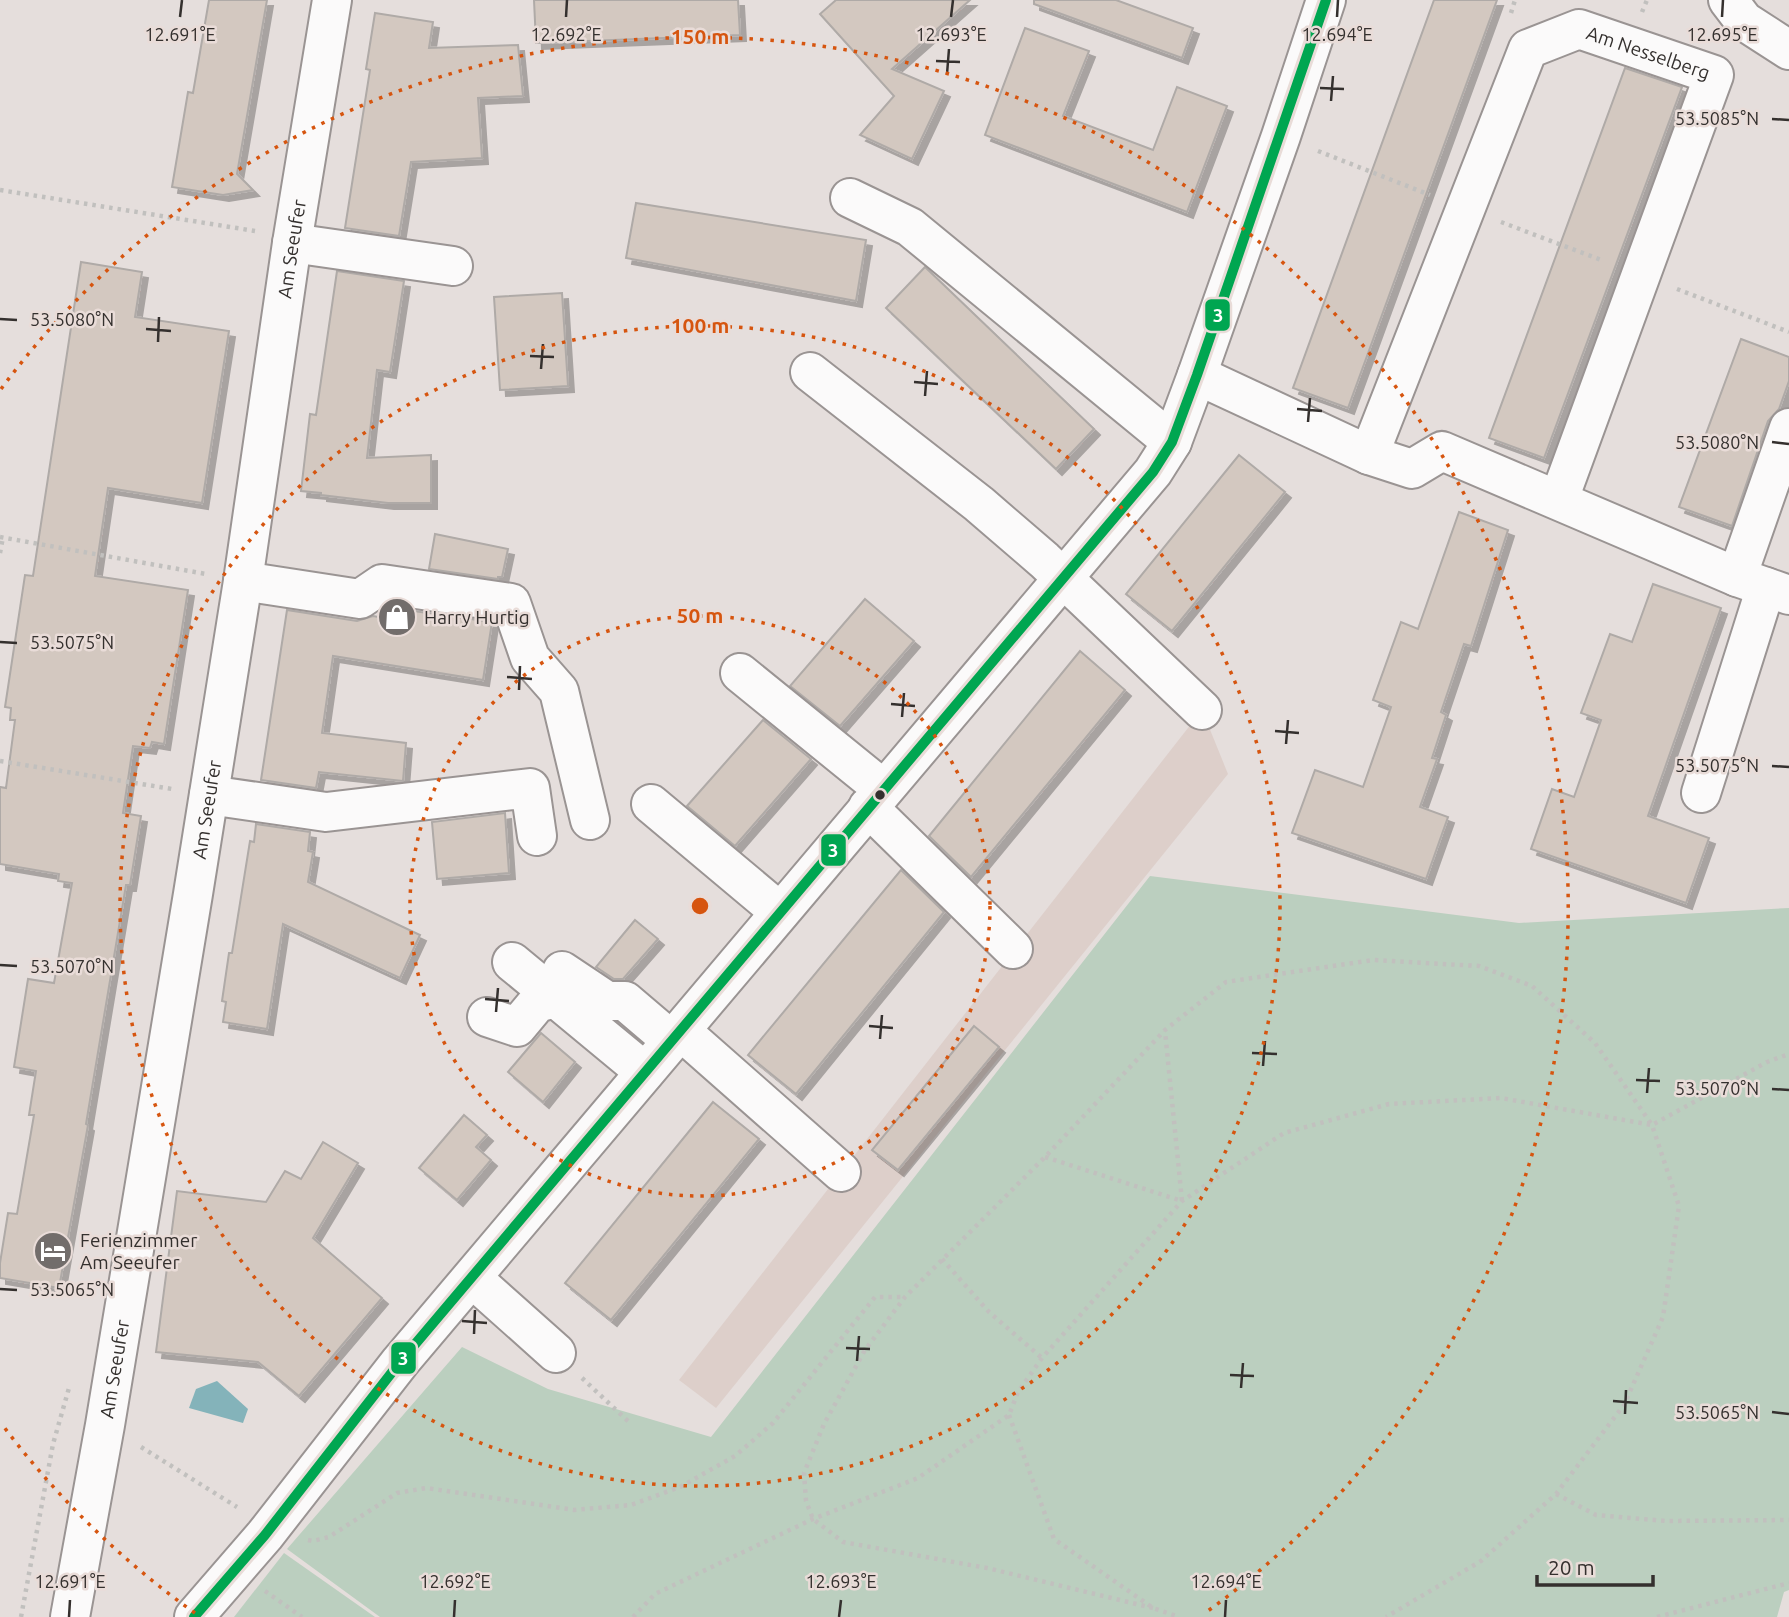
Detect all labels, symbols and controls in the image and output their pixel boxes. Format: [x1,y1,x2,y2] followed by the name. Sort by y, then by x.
[1584,21,1713,84] street label: Am Nesselberg
[144,24,216,44] text: 12.691°E
[530,24,602,44] text: 12.692°E
[671,24,729,48] text: 150 m
[915,24,987,44] text: 12.693°E
[1301,24,1373,44] text: 12.694°E
[1686,24,1758,44] text: 12.695°E
[1675,108,1759,128] text: 53.5085°N
[273,198,310,300] street label: Am Seeufer
[1204,298,1231,332] line badge: 3
[1213,304,1223,326] text: 3
[30,309,114,329] text: 53.5080°N
[671,313,729,337] text: 100 m
[1675,432,1759,452] text: 53.5080°N
[376,596,418,638] shop icon: Harry Hurtig
[677,603,723,627] text: 50 m
[424,606,530,628] place label: Harry Hurtig
[30,632,114,652] text: 53.5075°N
[1675,755,1759,775] text: 53.5075°N
[188,758,225,861] street label: Am Seeufer
[873,788,887,802] unlabelled marker
[820,833,847,867] line badge: 3
[828,839,838,861] text: 3
[688,894,712,918] centre of rings
[30,956,114,976] text: 53.5070°N
[1675,1078,1759,1098] text: 53.5070°N
[80,1229,197,1273] place label: Ferienzimmer Am Seeufer
[32,1230,74,1272] hotel icon: Ferienzimmer Am Seeufer
[30,1279,114,1299] text: 53.5065°N
[95,1318,133,1420] street label: Am Seeufer
[390,1341,417,1375] line badge: 3
[398,1347,408,1369] text: 3
[1675,1402,1759,1422] text: 53.5065°N
[1537,1544,1652,1588] scale bar
[1548,1555,1595,1579] text: 20 m
[34,1571,106,1591] text: 12.691°E
[419,1571,491,1591] text: 12.692°E
[805,1571,877,1591] text: 12.693°E
[1190,1571,1262,1591] text: 12.694°E

